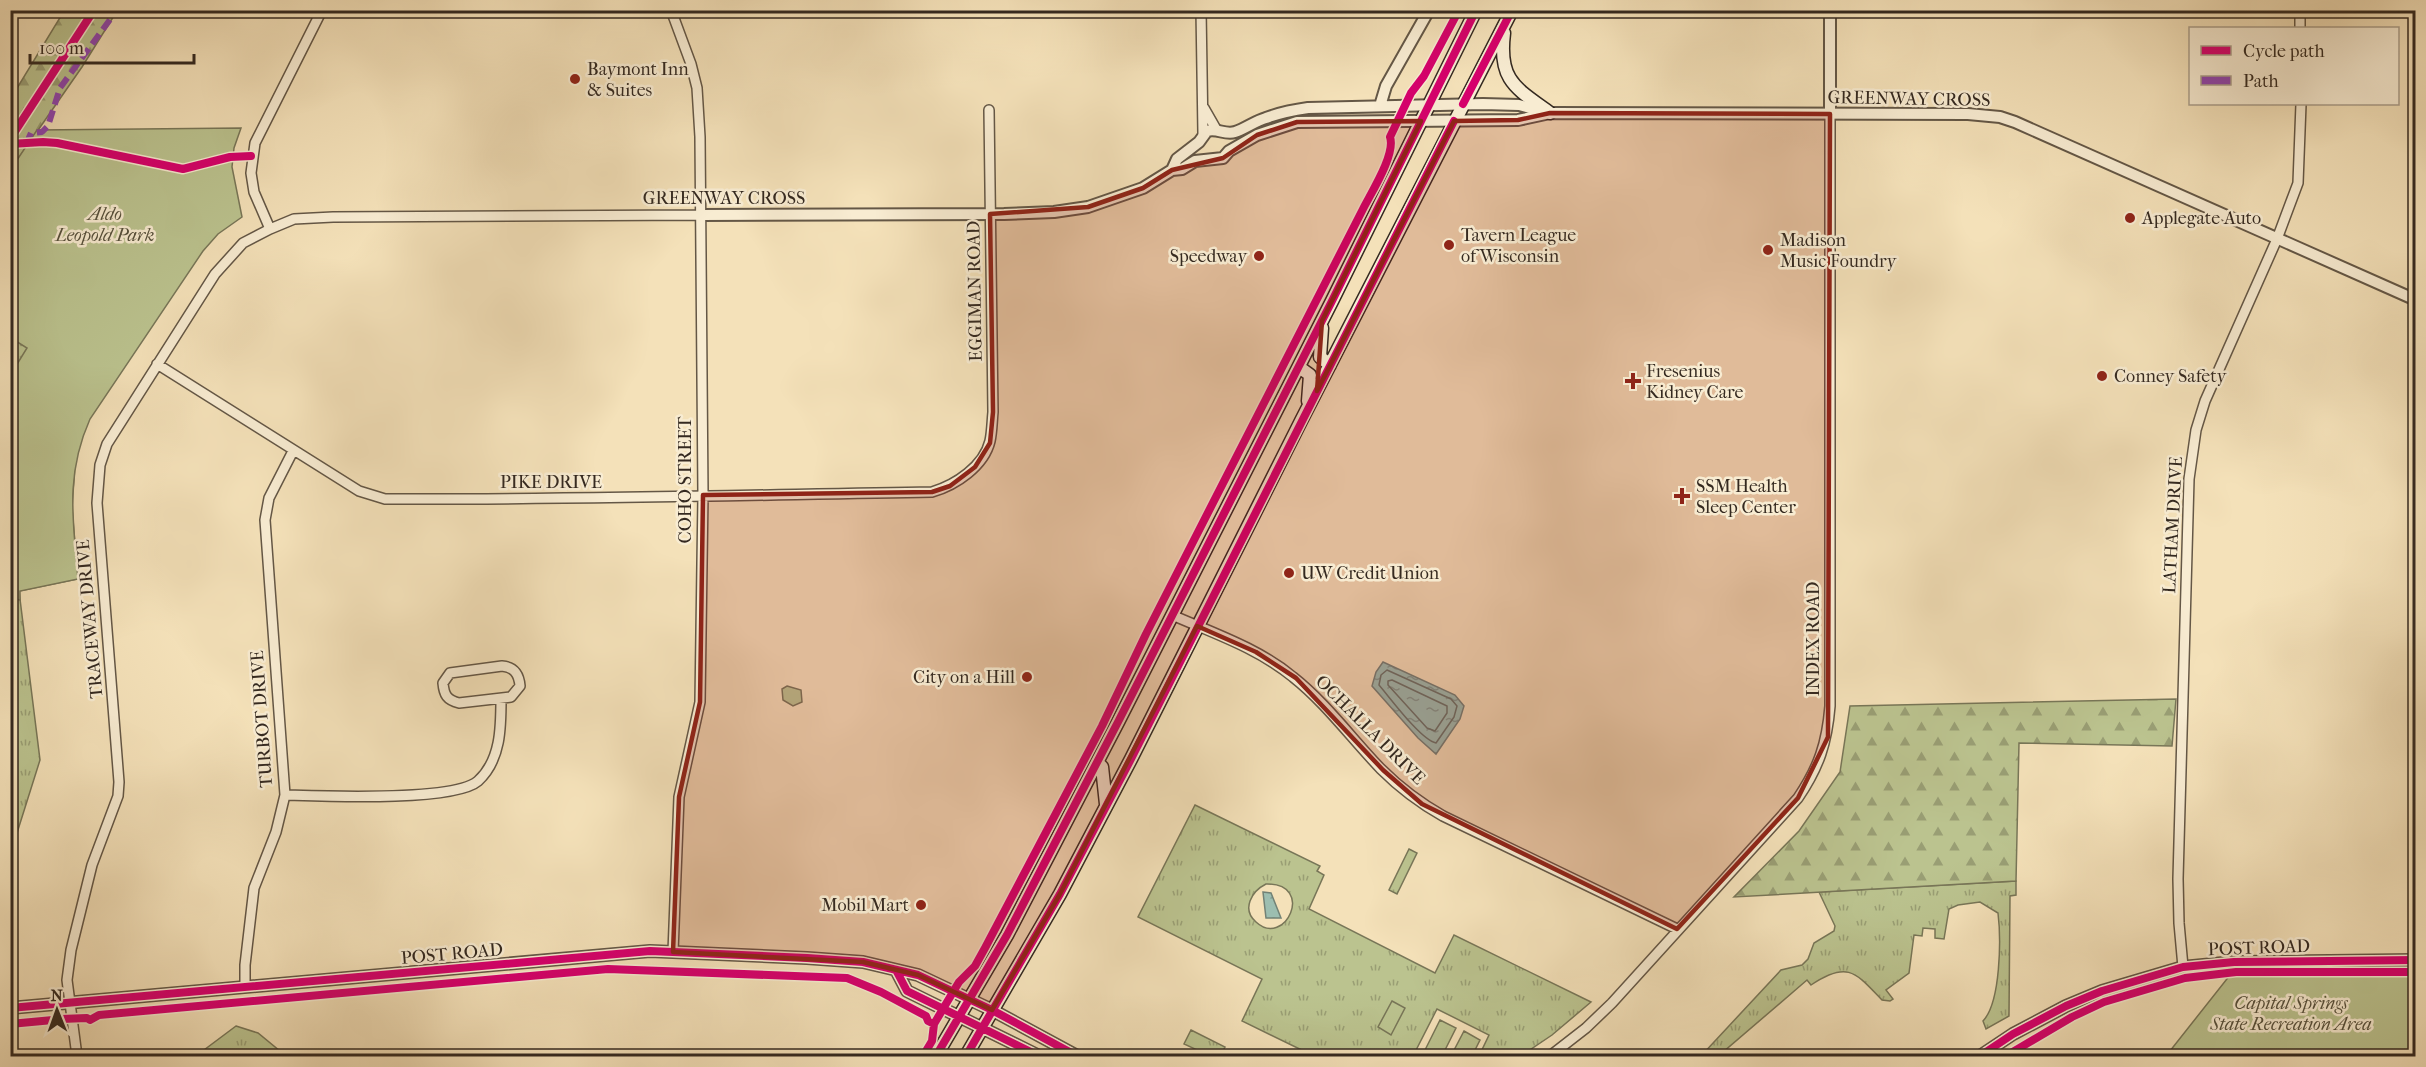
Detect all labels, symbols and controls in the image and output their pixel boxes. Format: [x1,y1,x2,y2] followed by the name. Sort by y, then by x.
[30,27,194,65] scale bar
[2189,27,2399,105] legend
[39,38,84,59] text: 100 m
[2243,41,2324,62] text: Cycle path
[587,59,689,101] place label: Baymont Inn & Suites
[2243,71,2279,92] text: Path
[568,72,582,86] marker: Baymont Inn & Suites
[1827,87,1991,111] street label: GREENWAY CROSS
[643,188,805,209] street label: GREENWAY CROSS
[54,204,154,246] park label: Aldo Leopold Park
[2141,208,2261,229] place label: Applegate Auto
[2123,211,2137,225] marker: Applegate Auto
[963,220,987,362] street label: EGGIMAN ROAD
[1461,225,1576,267] place label: Tavern League of Wisconsin
[1780,230,1898,272] place label: Madison Music Foundry
[1442,238,1456,252] marker: Tavern League of Wisconsin
[1761,243,1775,257] marker: Madison Music Foundry
[1170,246,1248,267] place label: Speedway
[1252,249,1266,263] marker: Speedway
[1646,361,1744,403] place label: Fresenius Kidney Care
[2114,366,2228,387] place label: Conney Safety
[2095,369,2109,383] marker: Conney Safety
[1624,372,1642,390] marker: Fresenius Kidney Care
[675,416,696,543] street label: COHO STREET
[2159,456,2187,594] street label: LATHAM DRIVE
[500,472,602,493] street label: PIKE DRIVE
[1696,476,1796,518] place label: SSM Health Sleep Center
[1673,487,1691,505] marker: SSM Health Sleep Center
[73,539,107,699] street label: TRACEWAY DRIVE
[1301,563,1440,584] place label: UW Credit Union
[1282,566,1296,580] marker: UW Credit Union
[1803,582,1824,696] street label: INDEX ROAD
[247,650,277,788] street label: TURBOT DRIVE
[913,667,1015,688] place label: City on a Hill
[1020,670,1034,684] marker: City on a Hill
[1311,671,1429,789] street label: OCHALLA DRIVE
[821,895,910,916] place label: Mobil Mart
[914,898,928,912] marker: Mobil Mart
[2208,936,2310,960] street label: POST ROAD
[400,939,504,969] street label: POST ROAD
[27,980,87,1040] north arrow
[51,986,64,1005] text: N
[2209,993,2372,1035] park label: Capital Springs State Recreation Area

